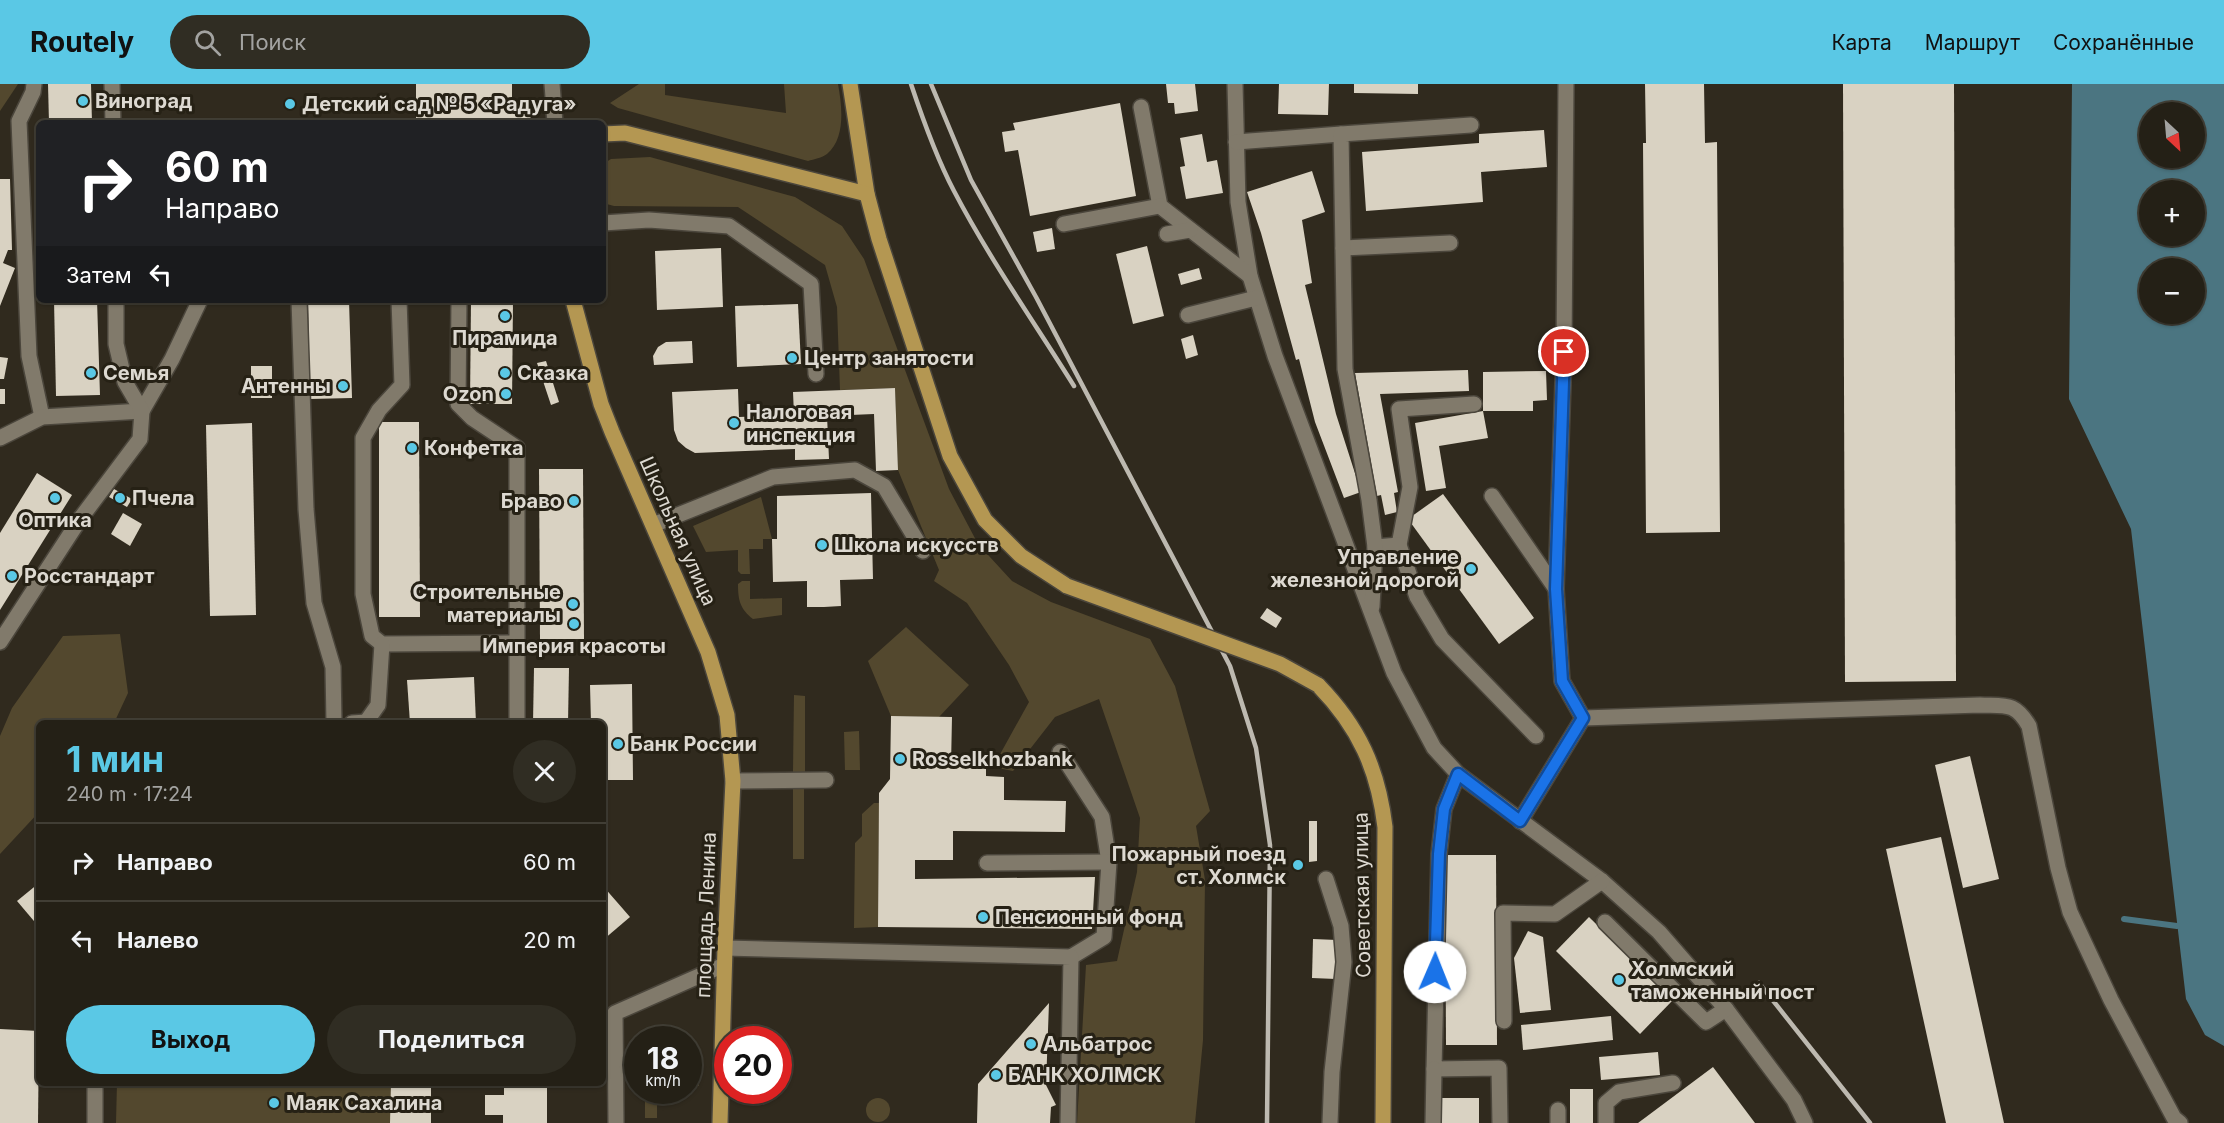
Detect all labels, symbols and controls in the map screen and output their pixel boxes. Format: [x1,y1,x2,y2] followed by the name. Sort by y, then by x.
[170,15,590,69] search box
[30,25,134,59] text: Routely
[191,26,224,59] icon: search
[239,29,306,55] text: Поиск
[1831,30,1892,55] text: Карта
[1925,30,2020,55] text: Маршрут
[2053,30,2194,55] text: Сохранённые
[95,89,192,113] place label: Виноград
[302,92,577,116] place label: Детский сад № 5 «Радуга»
[76,94,90,108] marker: Виноград
[283,97,297,111] marker: Детский сад № 5 «Радуга»
[2139,102,2205,168] north arrow
[2139,102,2205,324] map controls
[165,141,269,192] text: 60 m
[66,144,144,222] icon: right
[2139,180,2205,246] button: +
[165,192,280,225] text: Направо
[144,258,177,291] icon: left
[2139,258,2205,324] button: −
[66,262,132,288] text: Затем
[498,309,512,323] marker: Пирамида
[452,326,558,350] place label: Пирамида
[1538,326,1589,377] pin
[1547,335,1580,368] icon: arrive
[804,346,974,370] place label: Центр занятости
[785,351,799,365] marker: Центр занятости
[103,361,169,385] place label: Семья
[517,361,589,385] place label: Сказка
[84,366,98,380] marker: Семья
[498,366,512,380] marker: Сказка
[241,374,331,398] place label: Антенны
[336,379,350,393] marker: Антенны
[443,382,494,406] place label: Ozon
[499,387,513,401] marker: Ozon
[746,400,856,447] place label: Налоговая инспекция
[727,416,741,430] marker: Налоговая инспекция
[424,436,524,460] place label: Конфетка
[405,441,419,455] marker: Конфетка
[634,453,722,609] street label: Школьная улица
[132,486,195,510] place label: Пчела
[501,489,562,513] place label: Браво
[48,491,62,505] marker: Оптика
[113,491,127,505] marker: Пчела
[567,494,581,508] marker: Браво
[18,508,92,532] place label: Оптика
[834,533,999,557] place label: Школа искусств
[815,538,829,552] marker: Школа искусств
[1270,545,1459,592] place label: Управление железной дорогой
[1464,562,1478,576] marker: Управление железной дорогой
[24,564,154,588] place label: Росстандарт
[5,569,19,583] marker: Росстандарт
[413,580,561,627] place label: Строительные материалы
[566,597,580,611] marker: Строительные материалы
[567,617,581,631] marker: Империя красоты
[482,634,666,658] place label: Империя красоты
[630,732,757,756] place label: Банк России
[66,737,164,781] text: 1 мин
[611,737,625,751] marker: Банк России
[513,740,576,803] button: close
[912,747,1073,771] place label: Rosselkhozbank
[893,752,907,766] marker: Rosselkhozbank
[66,782,193,806] text: 240 m · 17:24
[1349,812,1375,978] street label: Советская улица
[691,832,721,998] street label: площадь Ленина
[1112,842,1286,889] place label: Пожарный поезд ст. Холмск
[66,846,99,879] icon: right
[117,849,213,875] text: Направо
[523,849,576,875] text: 60 m
[1291,858,1305,872] marker: Пожарный поезд ст. Холмск
[995,905,1183,929] place label: Пенсионный фонд
[976,910,990,924] marker: Пенсионный фонд
[66,924,99,957] icon: left
[117,927,199,953] text: Налево
[523,927,576,953] text: 20 m
[1403,940,1467,1004] position arrow
[1631,957,1814,1004] place label: Холмский таможенный пост
[1612,973,1626,987] marker: Холмский таможенный пост
[66,1005,315,1074] button: Выход
[327,1005,576,1074] button: Поделиться
[714,1026,792,1104] speed limit sign: 20
[1043,1032,1153,1056] place label: Альбатрос
[1024,1037,1038,1051] marker: Альбатрос
[647,1040,679,1076] text: 18
[1008,1063,1162,1087] place label: БАНК ХОЛМСК
[989,1068,1003,1082] marker: БАНК ХОЛМСК
[645,1071,681,1090] text: km/h
[286,1091,442,1115] place label: Маяк Сахалина
[267,1096,281,1110] marker: Маяк Сахалина

